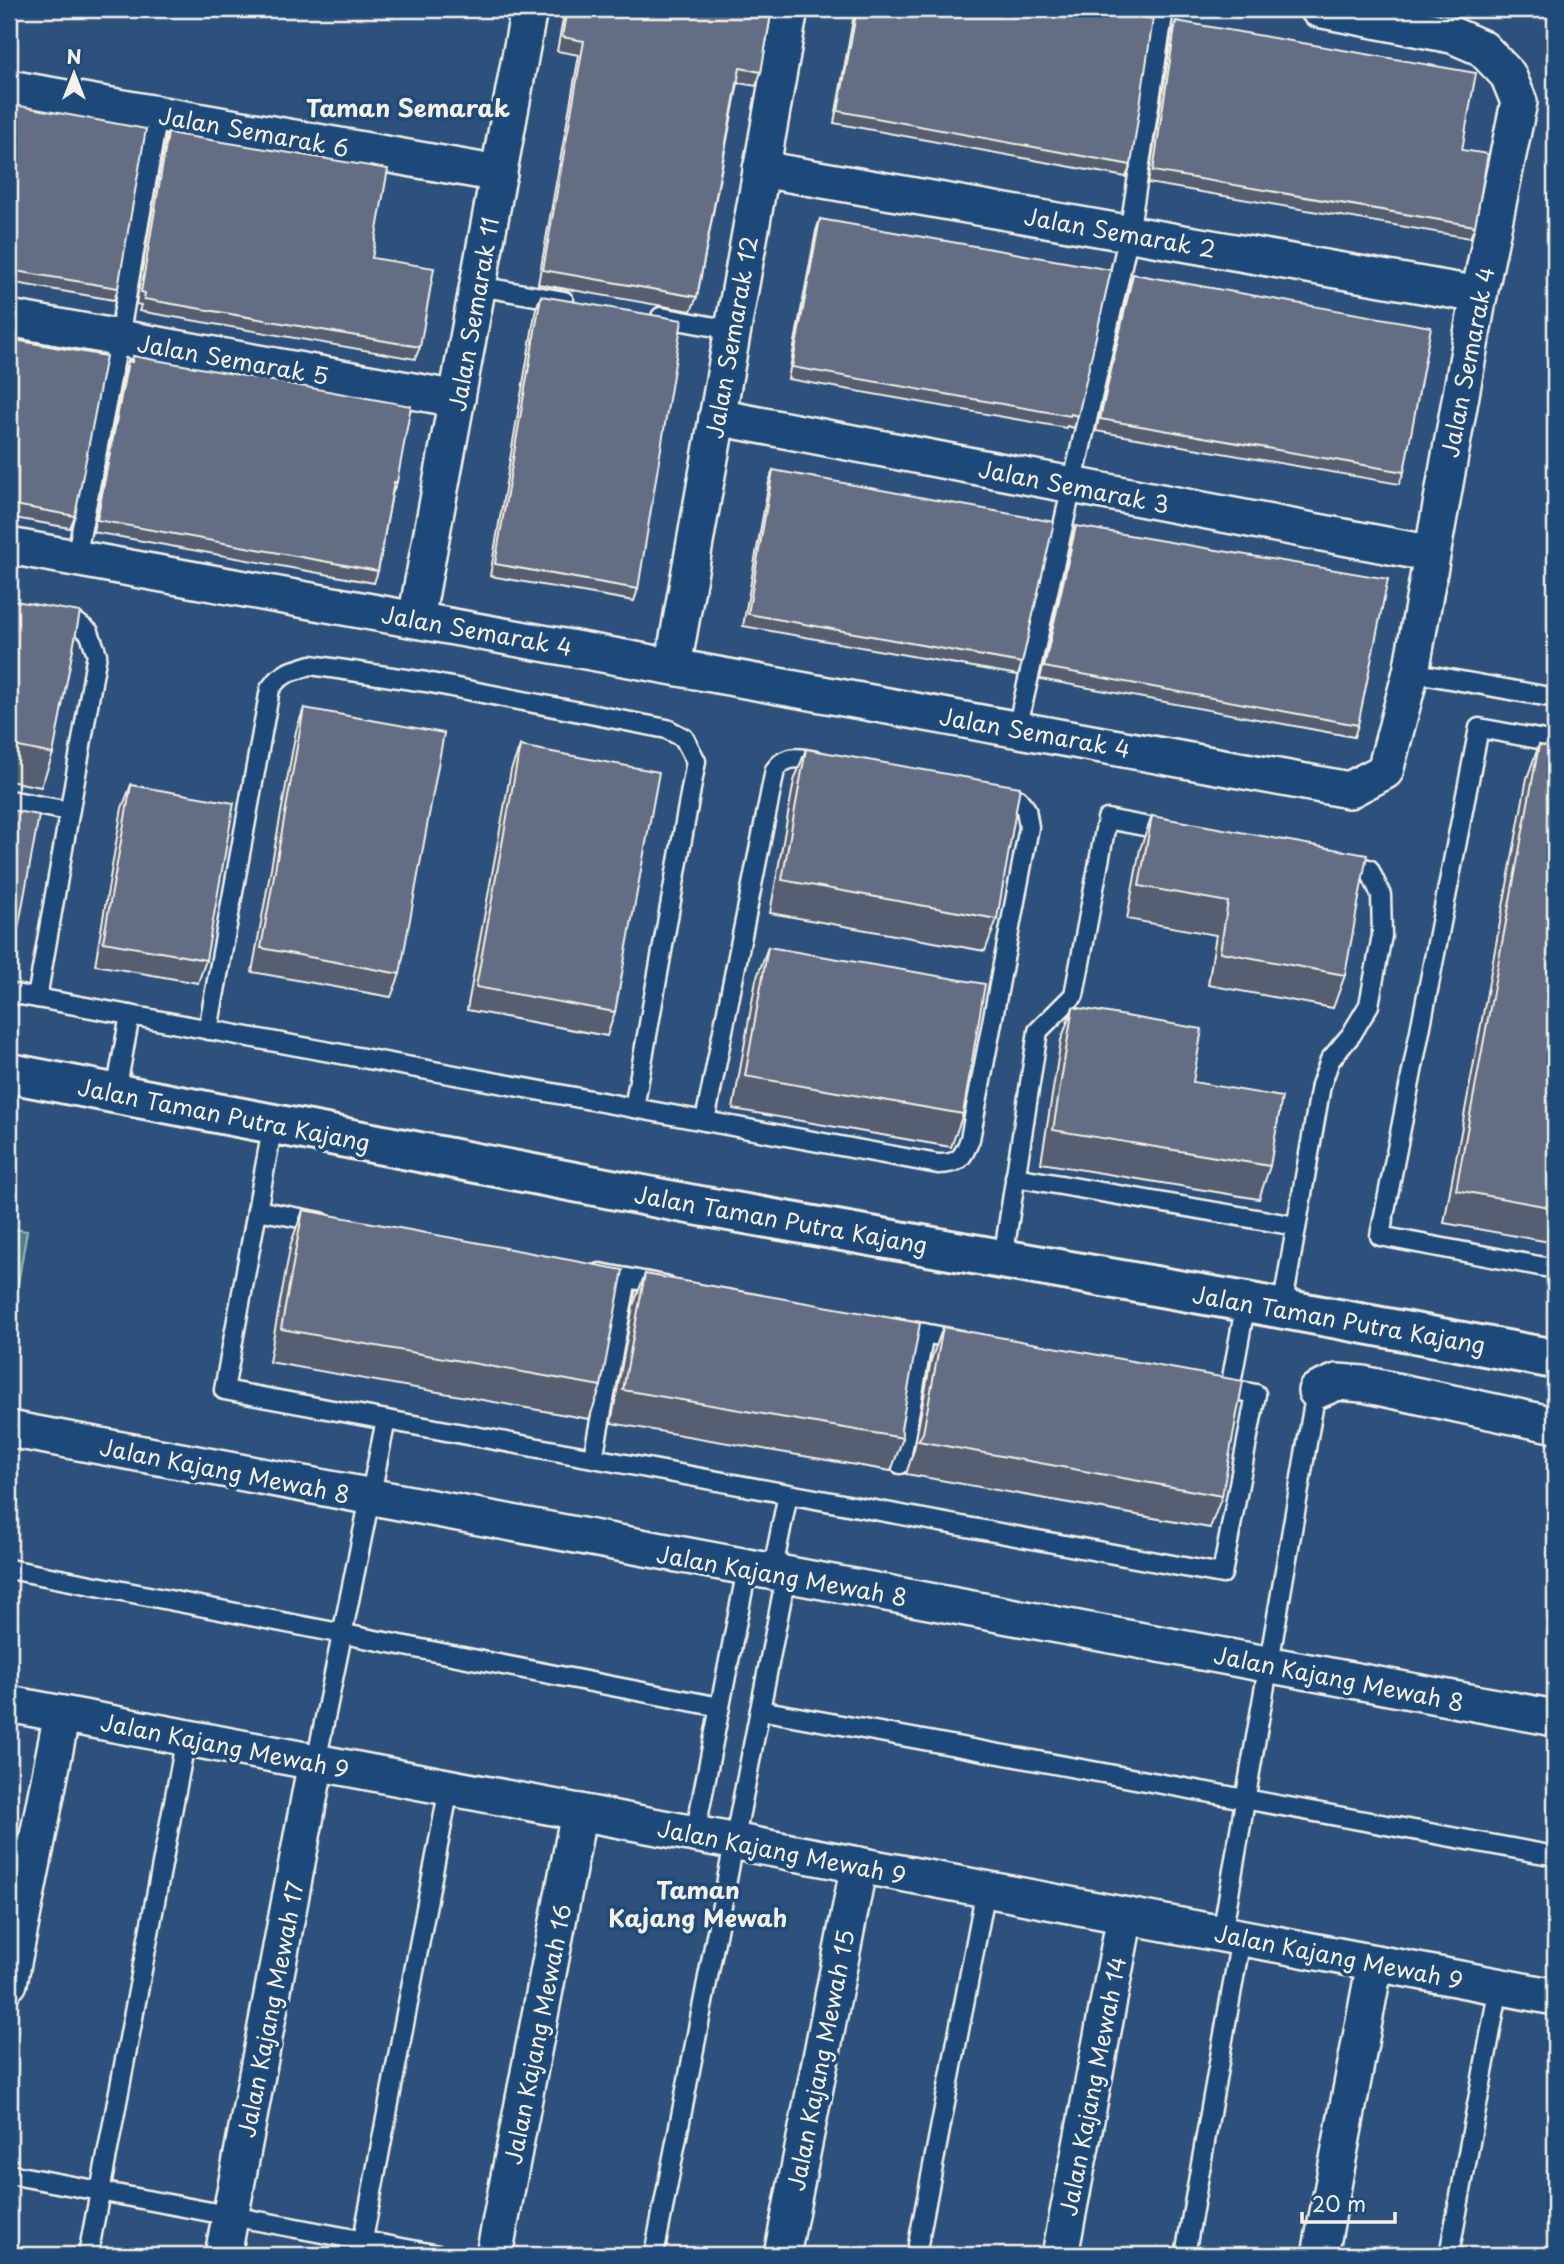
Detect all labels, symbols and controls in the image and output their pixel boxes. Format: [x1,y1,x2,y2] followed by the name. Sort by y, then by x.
[38,38,108,108] north arrow
[66,42,82,70] text: N
[306,89,510,125] district label: Taman Semarak
[156,97,352,165] street label: Jalan Semarak 6
[1022,198,1218,266] street label: Jalan Semarak 2
[439,214,507,414] street label: Jalan Semarak 11
[696,233,766,441] street label: Jalan Semarak 12
[1431,264,1503,460] street label: Jalan Semarak 4
[135,325,331,393] street label: Jalan Semarak 5
[976,450,1172,522] street label: Jalan Semarak 3
[379,596,575,664] street label: Jalan Semarak 4
[937,698,1133,766] street label: Jalan Semarak 4
[75,1068,373,1160] street label: Jalan Taman Putra Kajang
[632,1176,930,1262] street label: Jalan Taman Putra Kajang
[1190,1276,1488,1362] street label: Jalan Taman Putra Kajang
[97,1429,353,1511] street label: Jalan Kajang Mewah 8
[654,1536,910,1614] street label: Jalan Kajang Mewah 8
[1211,1637,1467,1719] street label: Jalan Kajang Mewah 8
[98,1704,352,1786] street label: Jalan Kajang Mewah 9
[655,1810,909,1892] street label: Jalan Kajang Mewah 9
[608,1871,788,1935] district label: Taman Kajang Mewah
[228,1878,312,2140] street label: Jalan Kajang Mewah 17
[495,1901,579,2167] street label: Jalan Kajang Mewah 16
[1212,1915,1466,1997] street label: Jalan Kajang Mewah 9
[777,1926,863,2194] street label: Jalan Kajang Mewah 15
[1050,1953,1134,2219] street label: Jalan Kajang Mewah 14
[1302,2180,1394,2224] scale bar
[1312,2187,1366,2219] text: 20 m

